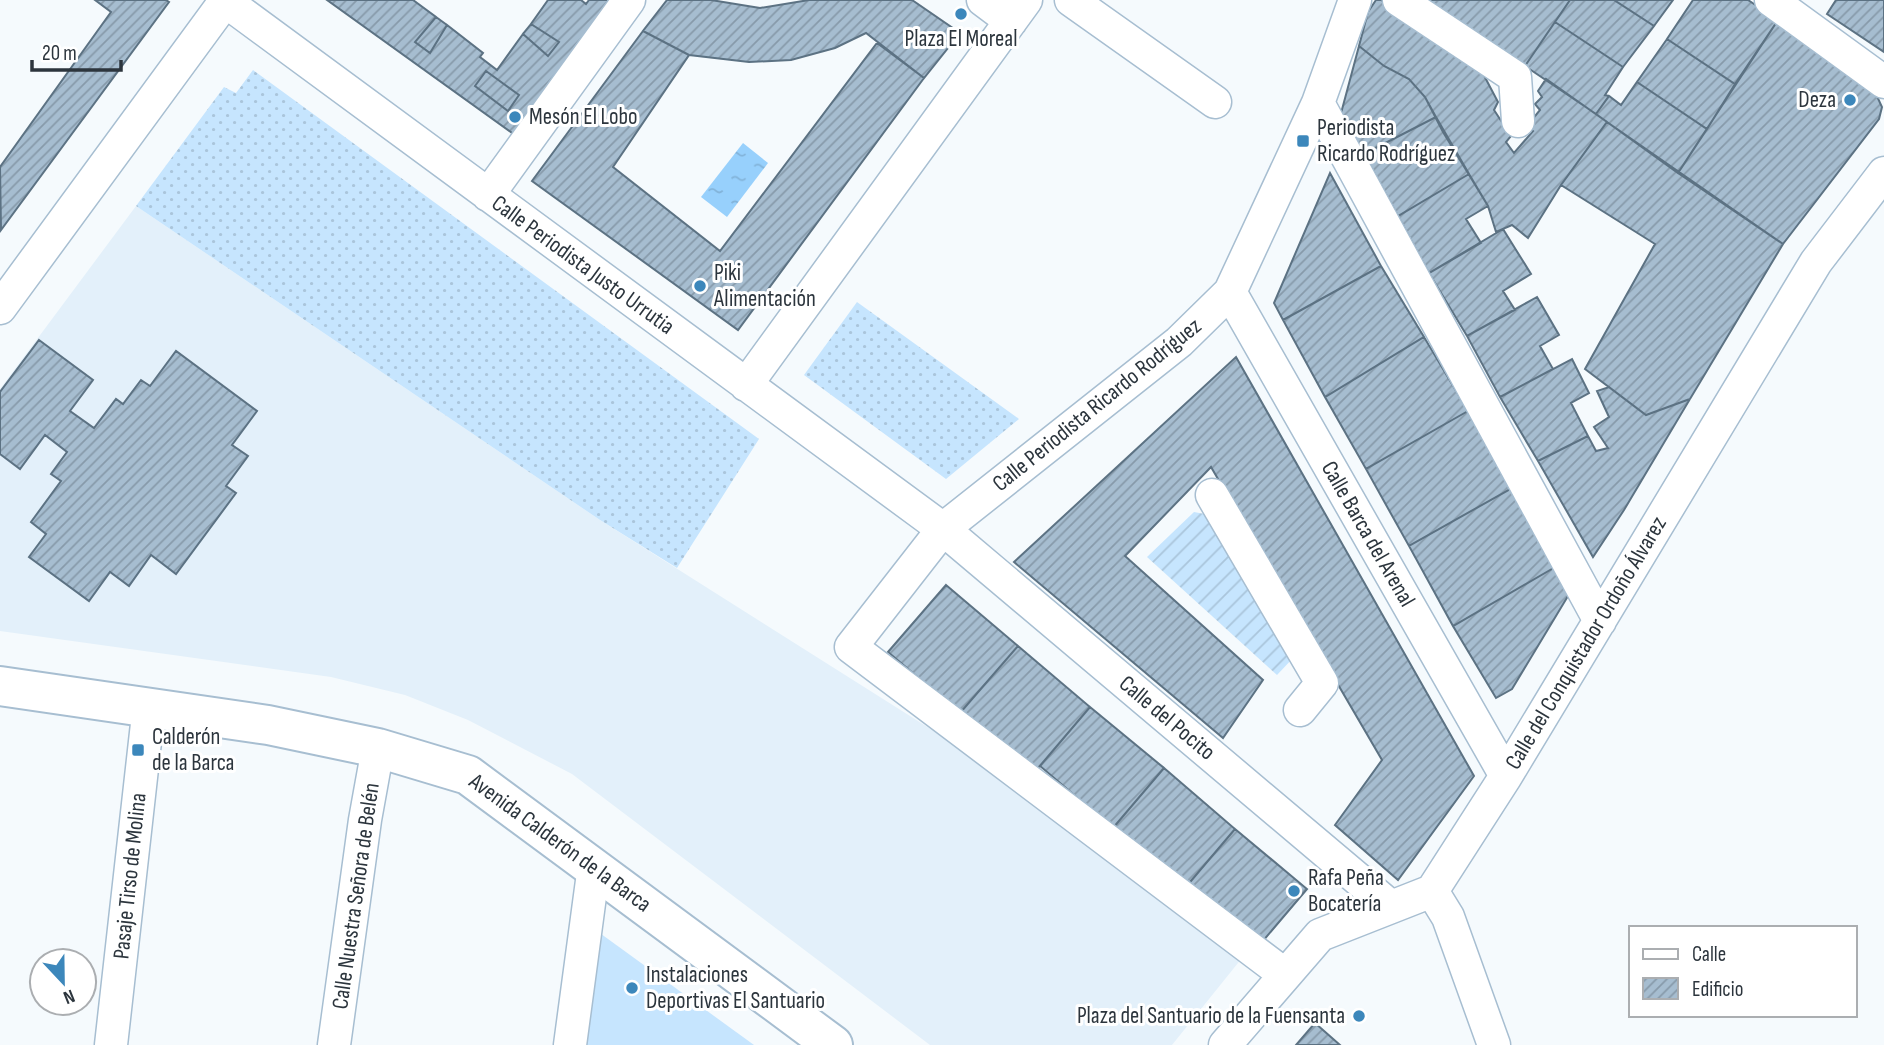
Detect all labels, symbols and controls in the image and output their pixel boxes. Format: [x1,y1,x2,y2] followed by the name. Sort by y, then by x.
[953,6,969,22] marker: Plaza El Moreal
[905,25,1017,53] place label: Plaza El Moreal
[32,28,121,72] scale bar
[42,41,77,66] text: 20 m
[1798,86,1836,114] place label: Deza
[1842,92,1858,108] marker: Deza
[529,103,638,131] place label: Mesón El Lobo
[507,109,523,125] marker: Mesón El Lobo
[1317,114,1455,168] place label: Periodista Ricardo Rodríguez
[1295,133,1311,149] marker: Periodista Ricardo Rodríguez
[486,189,680,341] street label: Calle Periodista Justo Urrutia
[713,259,816,313] place label: Piki Alimentación
[692,278,708,294] marker: Piki Alimentación
[987,312,1207,498] street label: Calle Periodista Ricardo Rodríguez
[1315,456,1421,612] street label: Calle Barca del Arenal
[1499,511,1673,775] street label: Calle del Conquistador Ordoño Álvarez
[1113,670,1221,766] street label: Calle del Pocito
[152,723,234,777] place label: Calderón de la Barca
[130,742,146,758] marker: Calderón de la Barca
[463,767,656,918] street label: Avenida Calderón de la Barca
[326,781,386,1011] street label: Calle Nuestra Señora de Belén
[107,791,153,961] street label: Pasaje Tirso de Molina
[1308,864,1384,918] place label: Rafa Peña Bocatería
[1286,883,1302,899] marker: Rafa Peña Bocatería
[1629,926,1856,1017] legend
[1692,942,1726,967] text: Calle
[28,947,98,1017] north arrow
[646,961,825,1015] place label: Instalaciones Deportivas El Santuario
[1692,977,1743,1002] text: Edificio
[624,980,640,996] marker: Instalaciones Deportivas El Santuario
[60,984,78,1009] text: N
[1077,1002,1345,1030] place label: Plaza del Santuario de la Fuensanta
[1351,1008,1367,1024] marker: Plaza del Santuario de la Fuensanta

